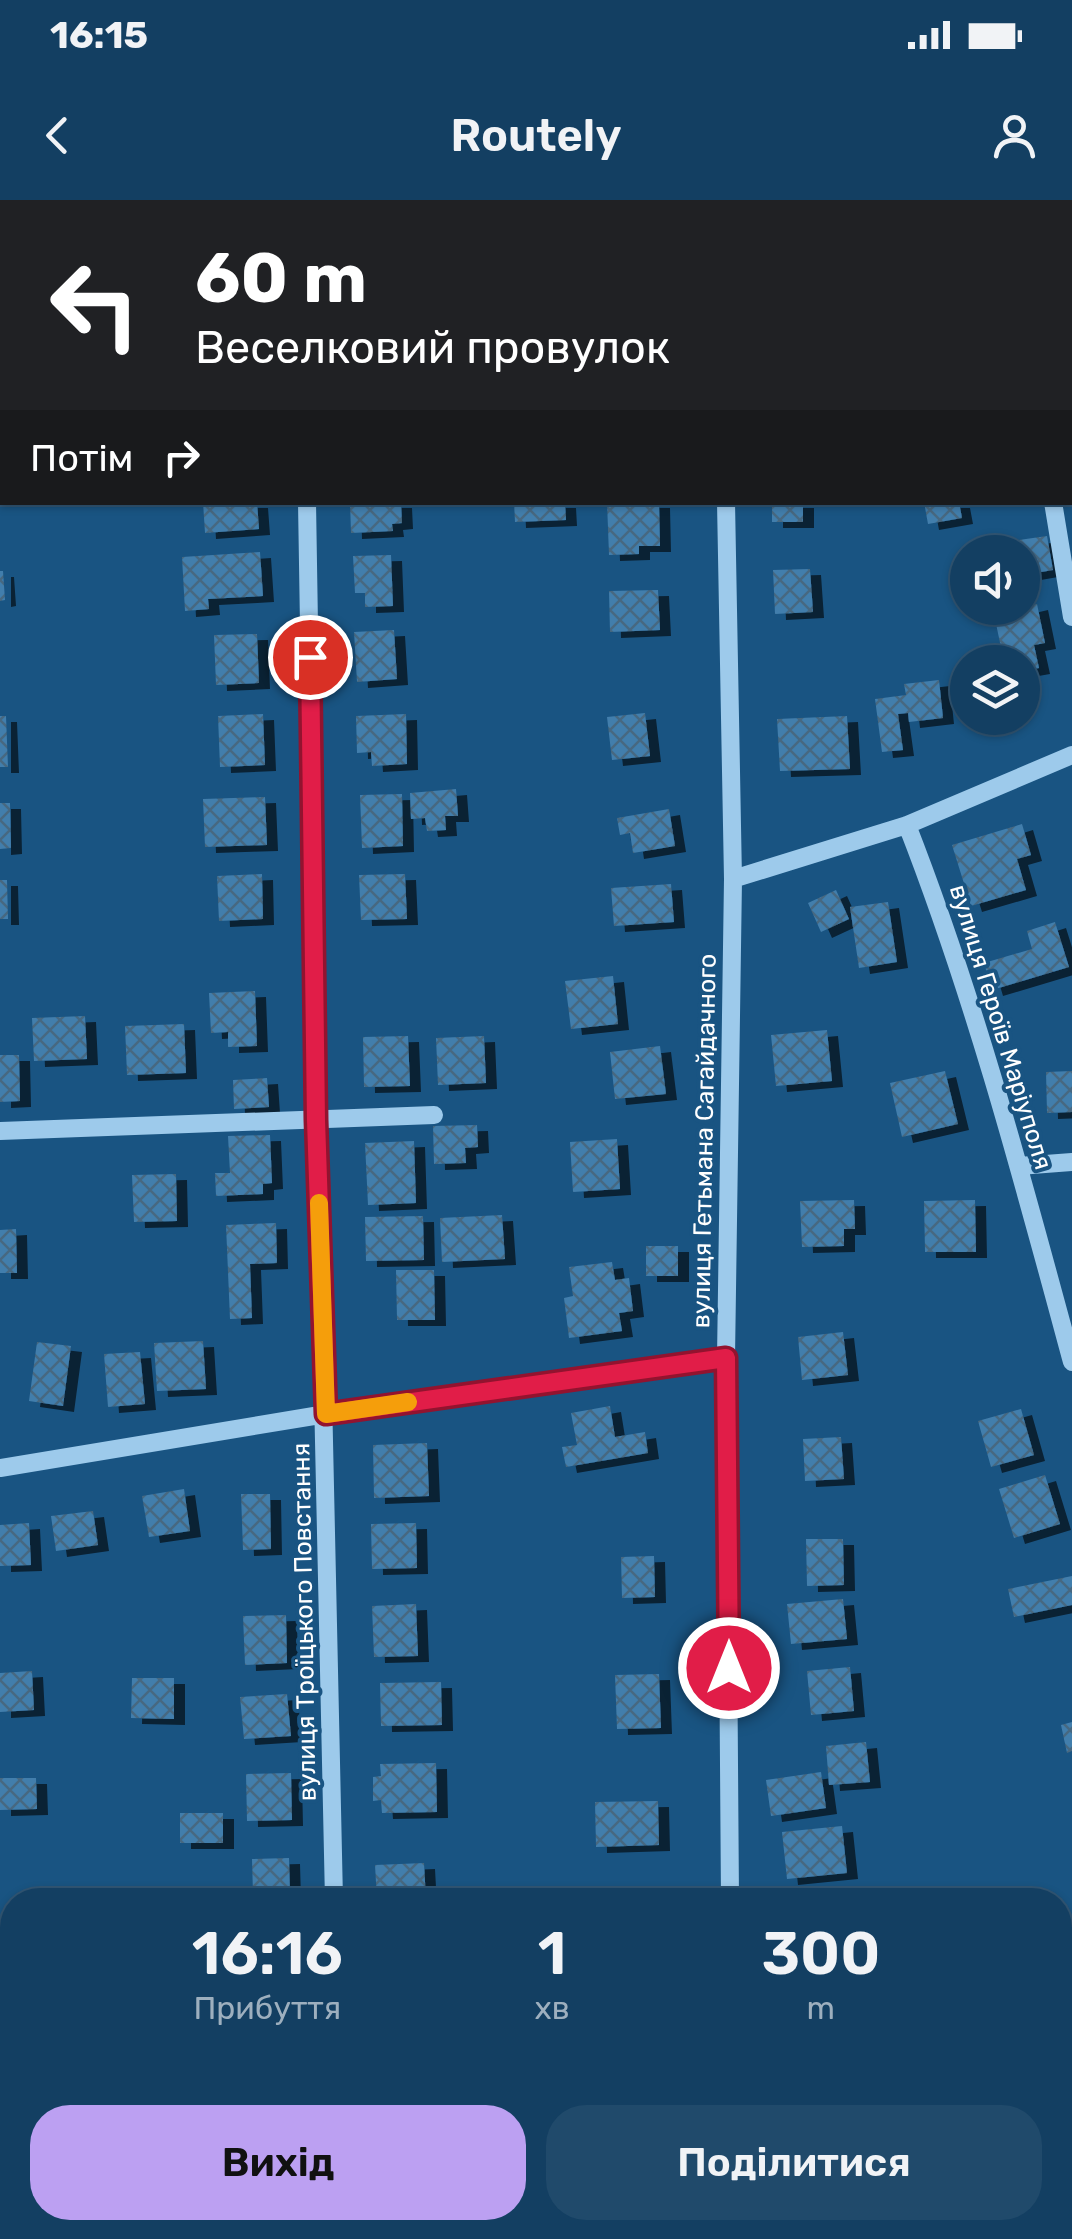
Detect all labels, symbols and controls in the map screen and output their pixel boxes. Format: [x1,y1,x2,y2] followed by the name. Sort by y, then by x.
[50,12,148,58] text: 16:15
[30,108,85,163] icon: back
[987,108,1042,163] icon: person
[450,109,622,162] text: Routely
[195,237,367,320] text: 60 m
[30,240,160,370] icon: left
[195,321,670,374] text: Веселковий провулок
[154,430,209,485] icon: right
[30,435,134,481] text: Потім
[950,535,1040,735] map controls
[950,535,1040,625] button: sound
[268,615,353,700] pin
[283,630,338,685] icon: arrive
[950,645,1040,735] button: layers
[944,881,1058,1173] street label: вулиця Героїв Маріуполя
[686,954,722,1328] street label: вулиця Гетьмана Сагайдачного
[286,1443,322,1801] street label: вулиця Троїцького Повстання
[677,1616,781,1720] position arrow
[192,1918,343,1989] text: 16:16
[538,1918,566,1989] text: 1
[761,1918,880,1989] text: 300
[193,1989,341,2027] text: Прибуття
[535,1989,570,2027] text: хв
[807,1989,835,2027] text: m
[30,2105,526,2220] button: Вихід
[546,2105,1042,2220] button: Поділитися

